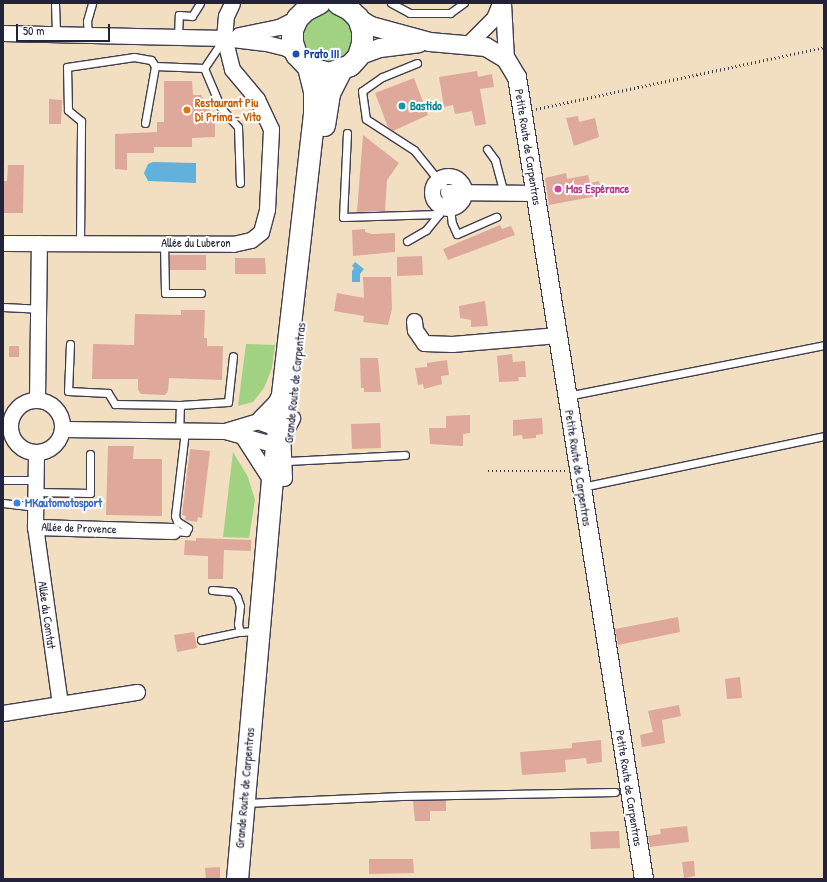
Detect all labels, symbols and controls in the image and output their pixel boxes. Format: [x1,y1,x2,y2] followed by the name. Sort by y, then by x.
[18,16,112,42] scale bar
[23,22,44,39] text: 50 m
[304,47,339,61] place label: Prato III
[291,49,301,59] marker: Prato III
[512,88,544,206] street label: Petite Route de Carpentras
[195,96,261,124] place label: Restaurant Piu Di Prima - Vito
[410,99,442,113] place label: Bastido
[397,101,407,111] marker: Bastido
[182,105,192,115] marker: Restaurant Piu Di Prima - Vito
[566,182,629,196] place label: Mas Espérance
[553,184,563,194] marker: Mas Espérance
[161,236,231,250] street label: Allée du Luberon
[282,322,308,444] street label: Grande Route de Carpentras
[562,409,594,527] street label: Petite Route de Carpentras
[25,496,102,510] place label: MKautomotosport
[12,498,22,508] marker: MKautomotosport
[41,519,117,537] street label: Allée de Provence
[35,580,59,650] street label: Allée du Comtat
[233,727,257,849] street label: Grande Route de Carpentras
[613,729,645,847] street label: Petite Route de Carpentras

